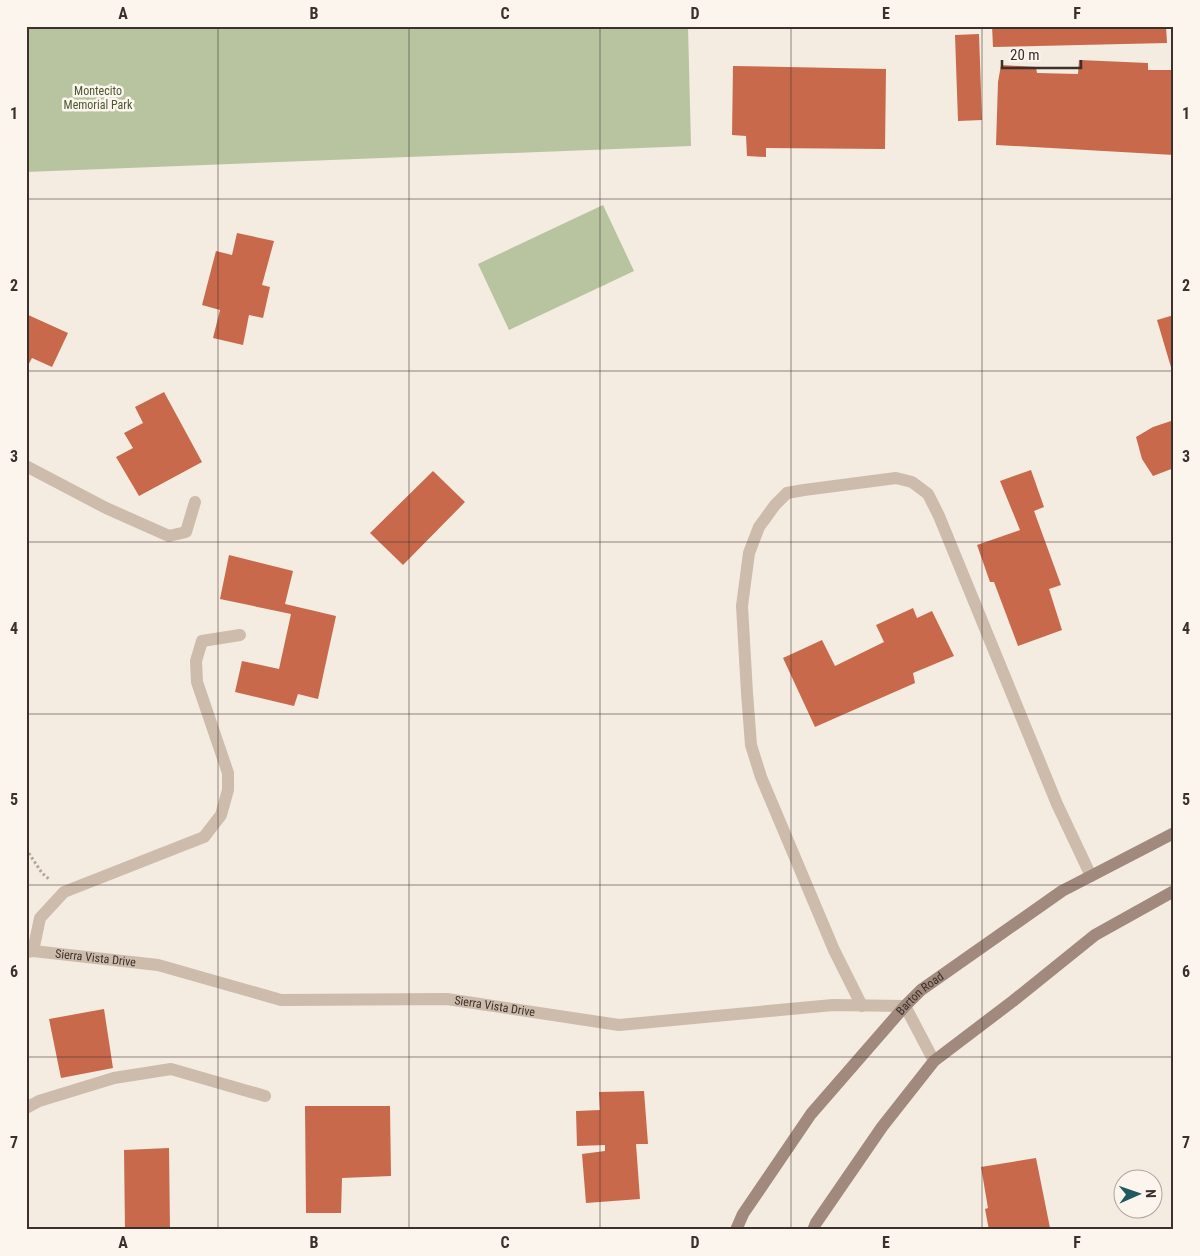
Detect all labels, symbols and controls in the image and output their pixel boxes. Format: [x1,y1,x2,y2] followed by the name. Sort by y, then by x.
[118,4,128,23] text: A
[310,4,319,23] text: B
[500,4,510,23] text: C
[690,4,700,23] text: D
[882,4,890,23] text: E
[1073,4,1081,23] text: F
[1002,38,1081,70] scale bar
[1010,46,1040,64] text: 20 m
[64,84,133,112] park label: Montecito Memorial Park
[10,104,18,123] text: 1
[1182,104,1190,123] text: 1
[10,276,18,295] text: 2
[1182,276,1190,295] text: 2
[10,447,18,466] text: 3
[1182,447,1190,466] text: 3
[10,619,18,638] text: 4
[1182,619,1190,638] text: 4
[10,790,18,809] text: 5
[1182,790,1190,809] text: 5
[54,947,137,970] street label: Sierra Vista Drive
[10,962,18,981] text: 6
[1182,962,1190,981] text: 6
[893,969,946,1018] street label: Barton Road
[454,993,536,1019] street label: Sierra Vista Drive
[10,1133,18,1152] text: 7
[1182,1133,1190,1152] text: 7
[1112,1168,1162,1218] north arrow
[1143,1189,1159,1198] text: N
[118,1233,128,1252] text: A
[310,1233,319,1252] text: B
[500,1233,510,1252] text: C
[690,1233,700,1252] text: D
[882,1233,890,1252] text: E
[1073,1233,1081,1252] text: F

